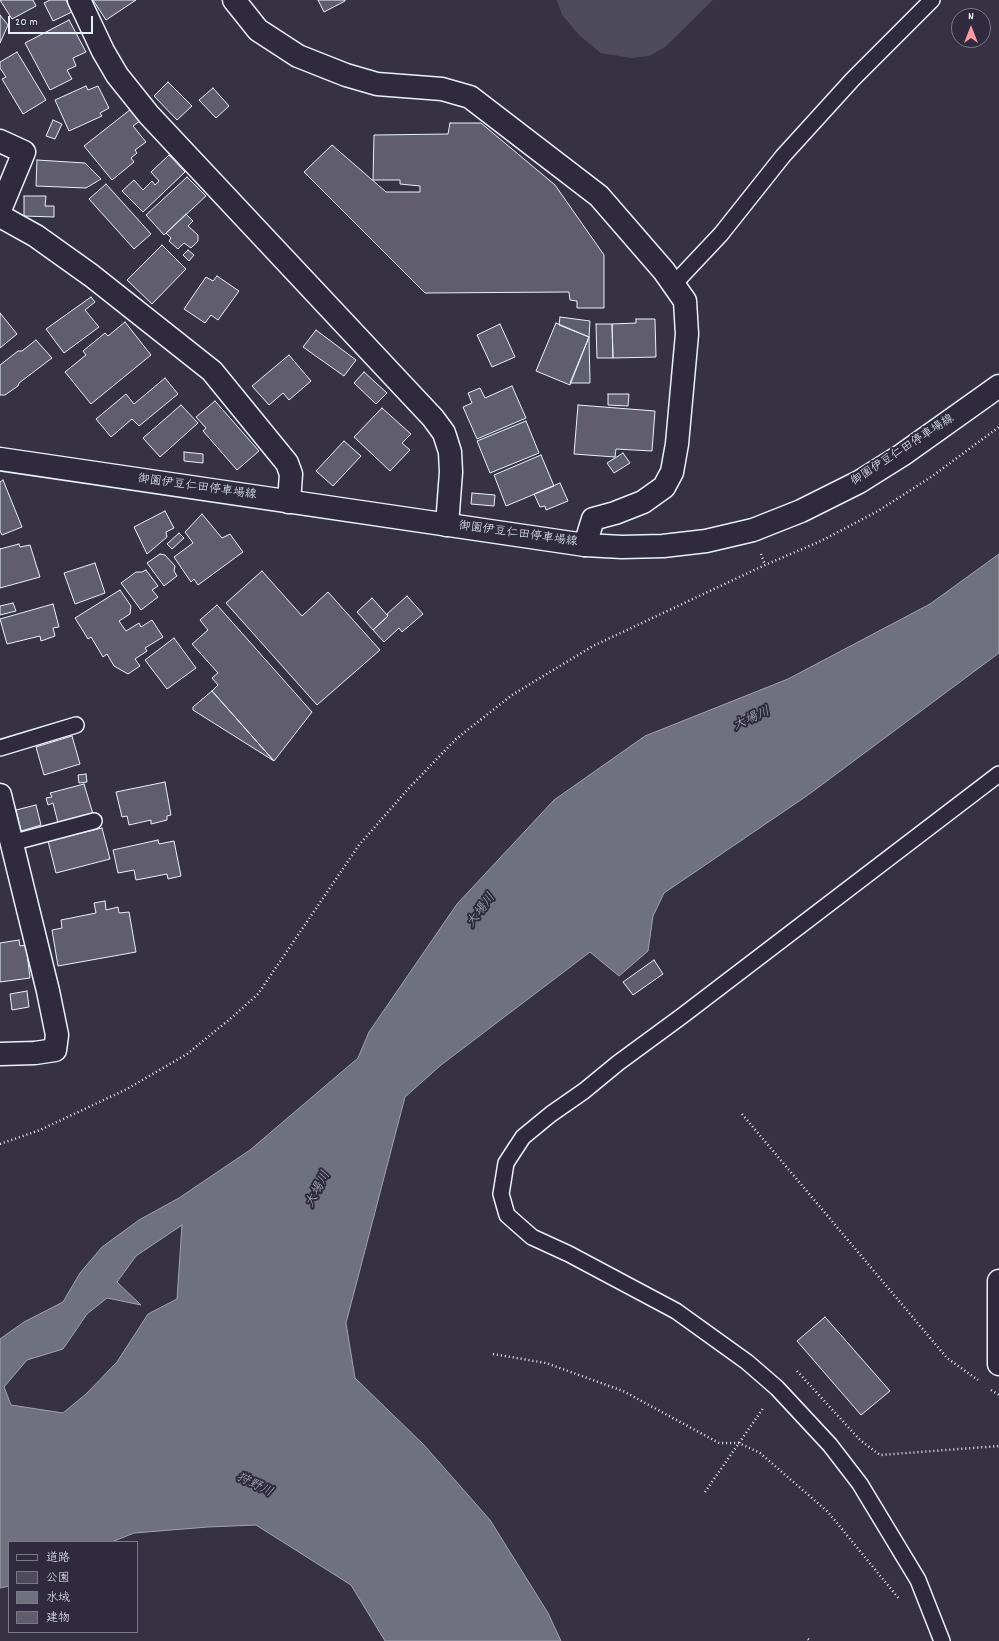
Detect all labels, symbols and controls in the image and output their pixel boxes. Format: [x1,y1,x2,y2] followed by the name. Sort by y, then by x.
[10,8,95,34] scale bar
[951,8,991,48] north arrow
[968,9,974,25] text: N
[15,14,38,31] text: 20 m
[849,412,957,490] street label: 御園伊豆仁田停車場線
[137,473,257,503] street label: 御園伊豆仁田停車場線
[458,520,578,550] street label: 御園伊豆仁田停車場線
[731,705,773,735] water label: 大場川
[464,891,500,931] water label: 大場川
[303,1169,335,1211] water label: 大場川
[233,1470,275,1502] water label: 狩野川
[8,1541,138,1633] legend
[46,1550,70,1567] text: 道路
[46,1570,70,1587] text: 公園
[46,1590,70,1607] text: 水域
[46,1610,70,1627] text: 建物

